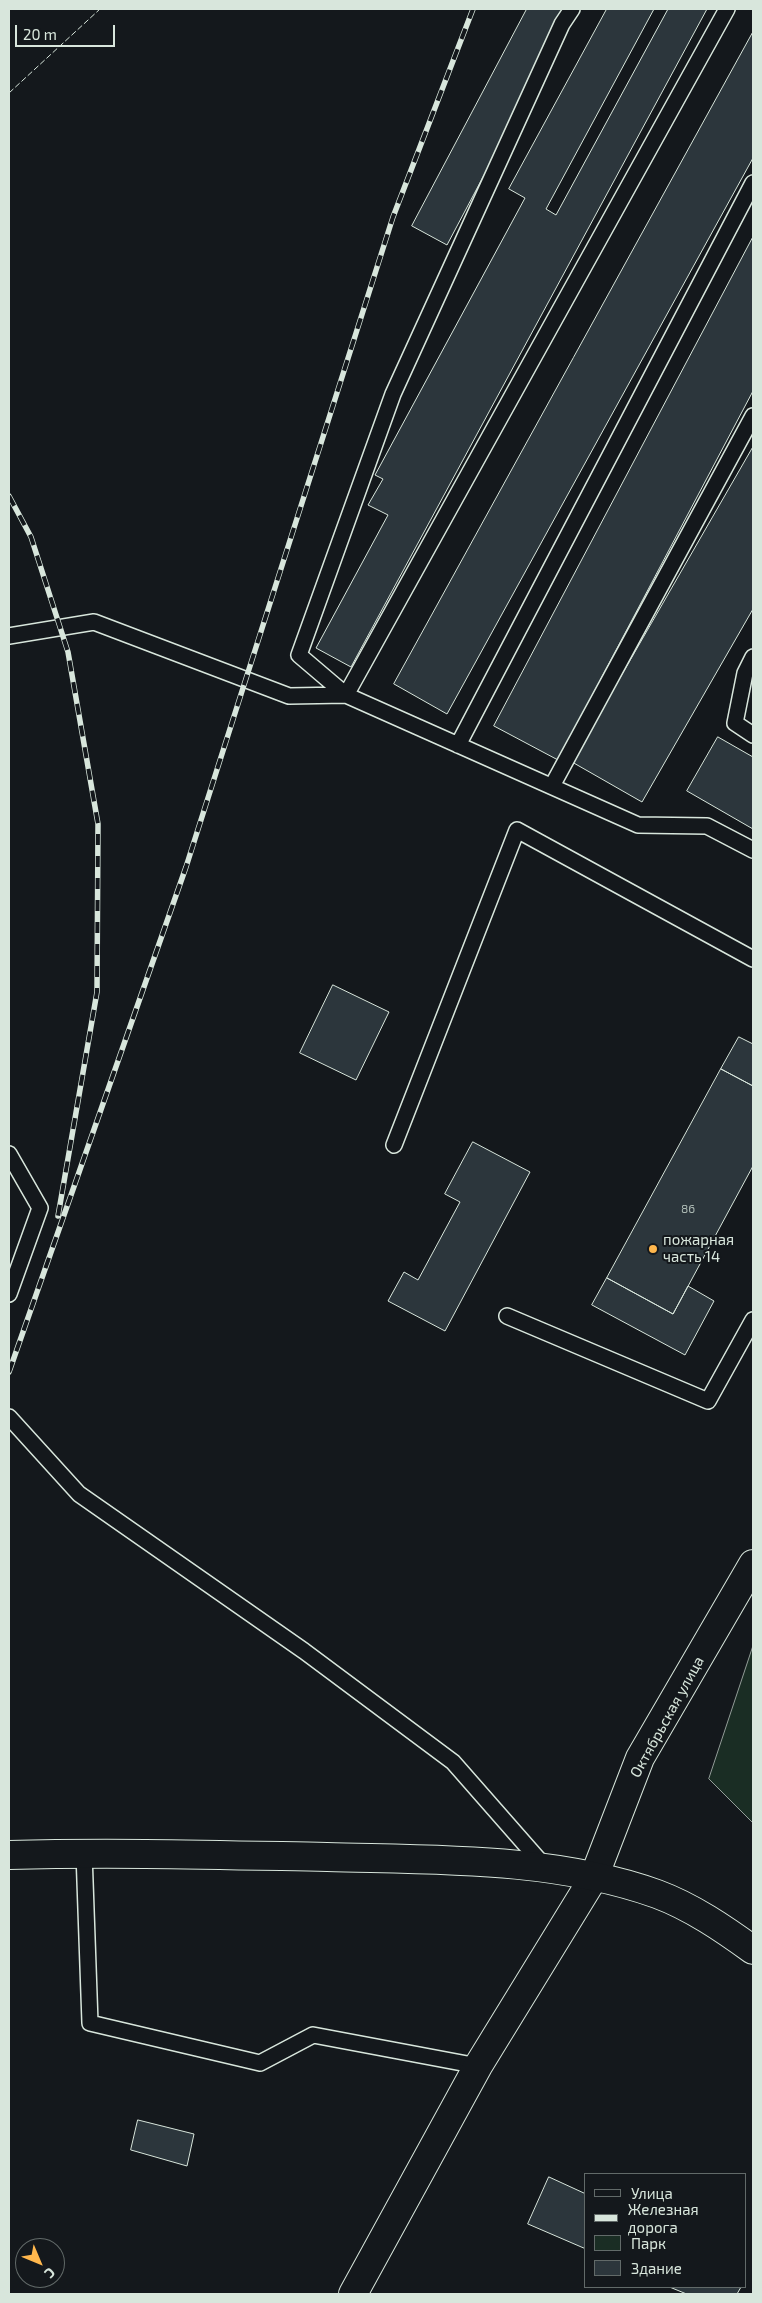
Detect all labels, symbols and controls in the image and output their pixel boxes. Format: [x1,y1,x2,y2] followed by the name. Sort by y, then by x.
[18,15,118,47] scale bar
[23,25,57,43] text: 20 m
[681,1202,695,1216] house number: 86
[663,1231,734,1266] place label: пожарная часть 14
[647,1243,659,1255] marker: пожарная часть 14
[626,1653,708,1781] street label: Октябрьская улица
[584,2173,747,2288] legend
[631,2184,673,2202] text: Улица
[628,2200,699,2236] text: Железная дорога
[631,2234,666,2252] text: Парк
[15,2238,65,2288] north arrow
[631,2259,682,2277] text: Здание
[41,2264,59,2282] text: С

